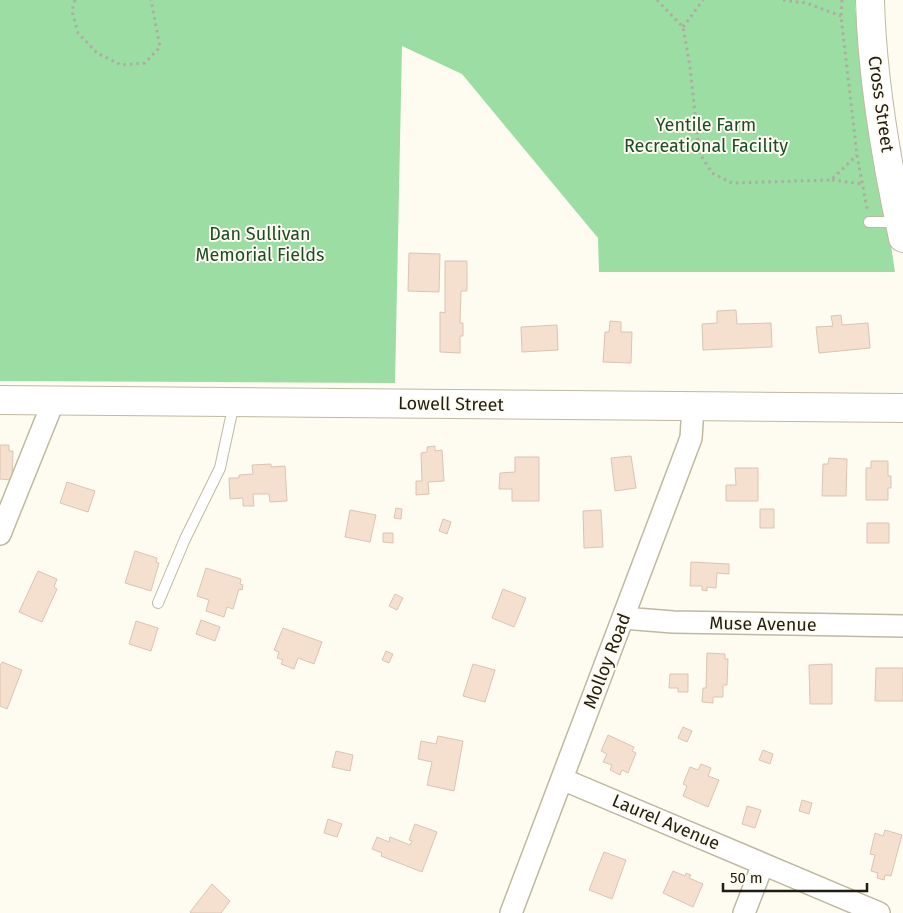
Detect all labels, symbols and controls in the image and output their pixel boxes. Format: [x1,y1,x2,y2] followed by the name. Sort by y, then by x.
[863,54,899,154] street label: Cross Street
[624,114,788,157] park label: Yentile Farm Recreational Facility
[196,223,324,266] park label: Dan Sullivan Memorial Fields
[398,392,505,416] street label: Lowell Street
[579,610,635,712] street label: Molloy Road
[709,612,817,636] street label: Muse Avenue
[609,789,723,855] street label: Laurel Avenue
[723,860,867,892] scale bar
[730,869,763,887] text: 50 m

